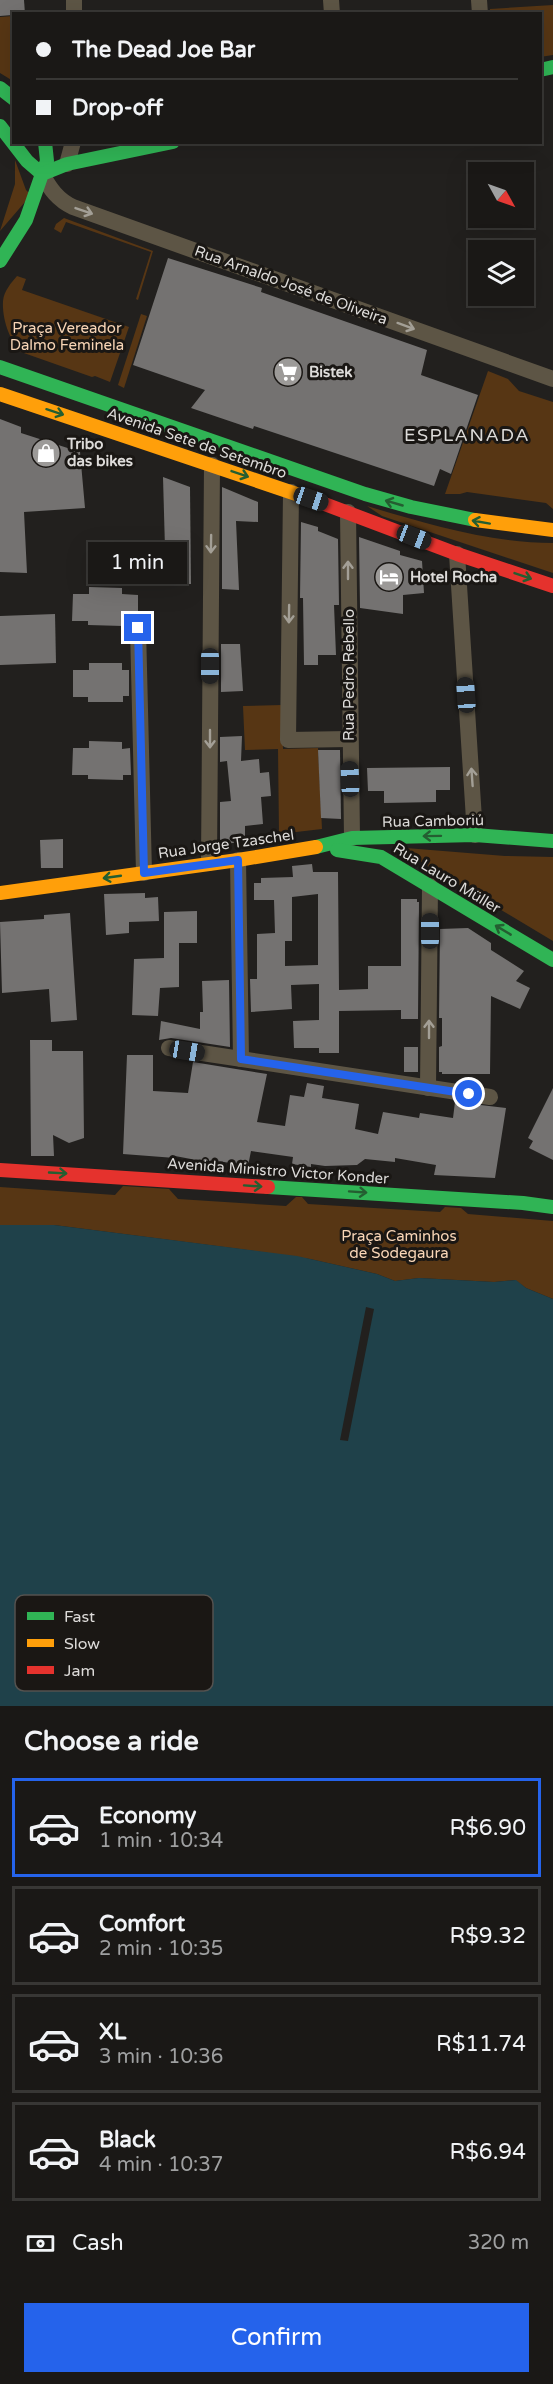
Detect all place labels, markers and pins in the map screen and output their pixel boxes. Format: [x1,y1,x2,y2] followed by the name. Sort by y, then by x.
[272,356,304,388] supermarket icon: Bistek
[309,363,352,381] place label: Bistek
[66,435,133,470] place label: Tribo das bikes
[30,437,62,469] shop icon: Tribo das bikes
[373,561,405,593] hotel icon: Hotel Rocha
[410,568,497,586] place label: Hotel Rocha

